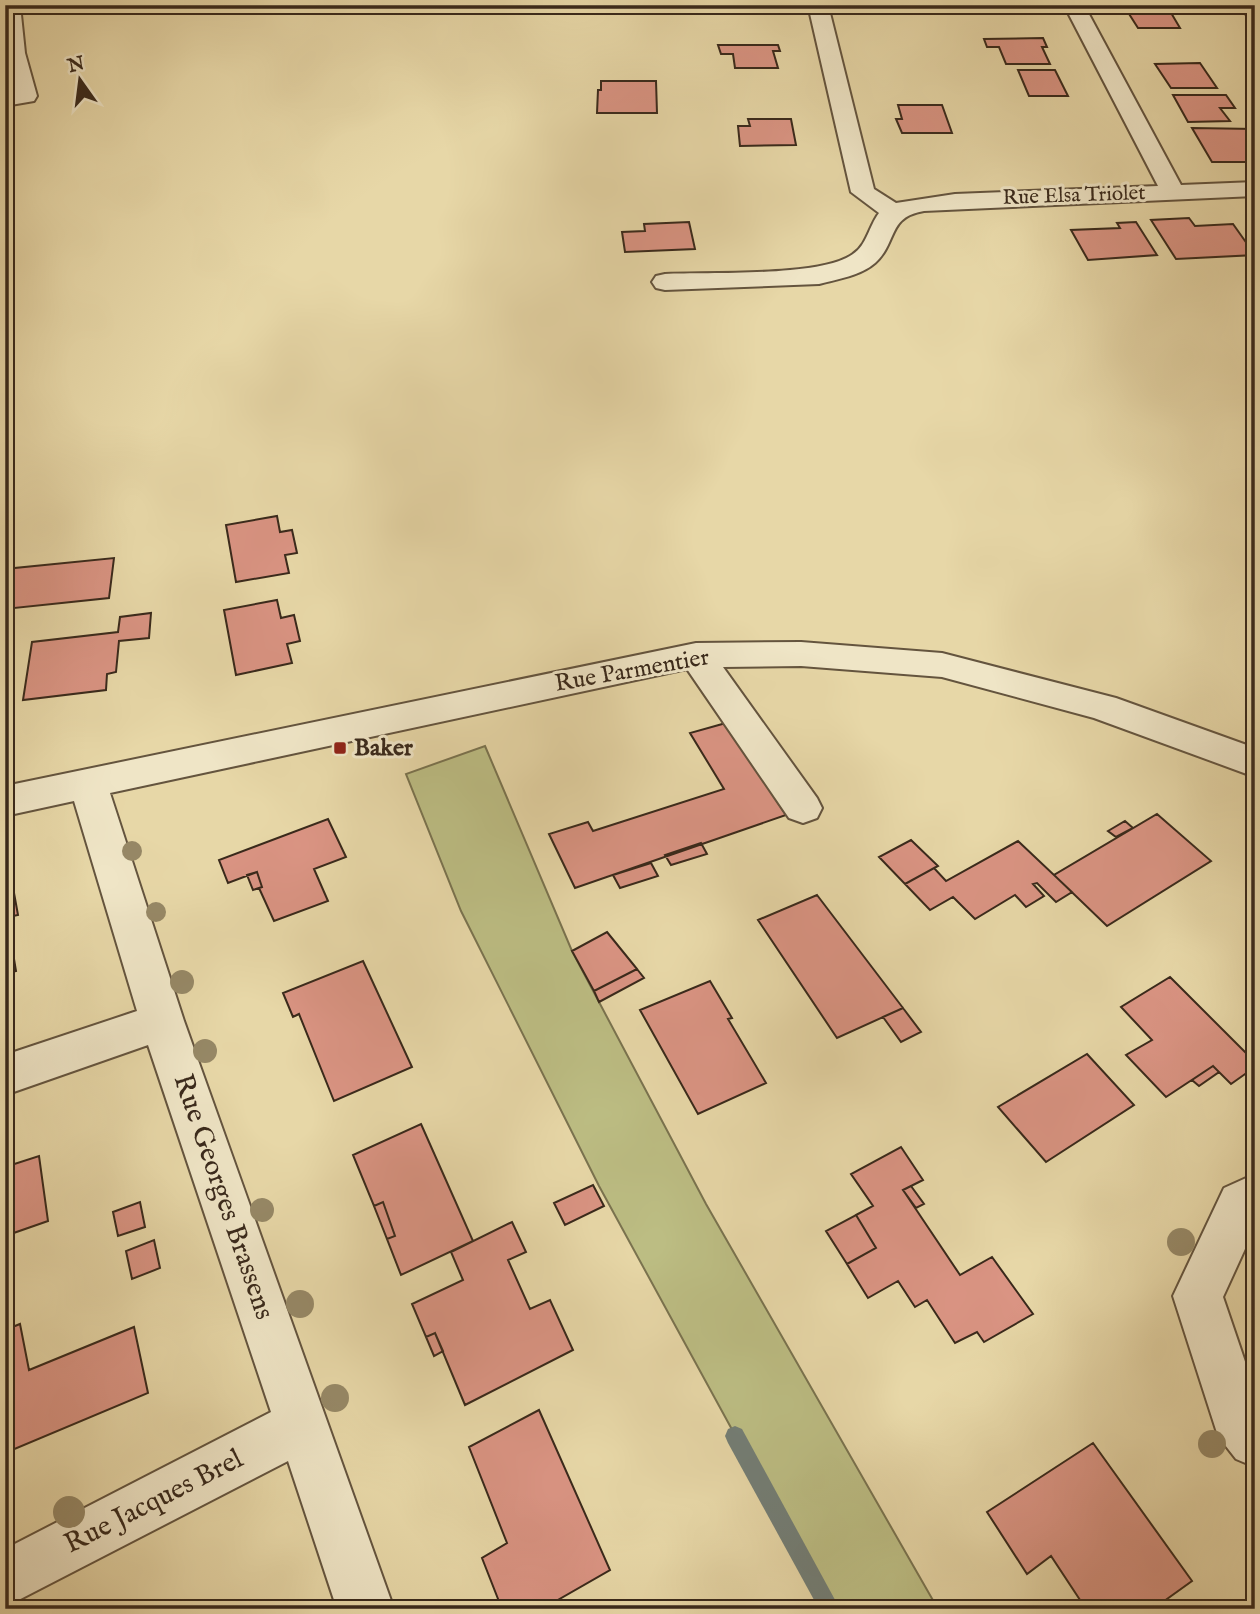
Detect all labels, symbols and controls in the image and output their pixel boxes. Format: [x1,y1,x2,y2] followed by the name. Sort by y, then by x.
[46,46,116,116] north arrow
[65,52,88,79] text: N
[1002,180,1146,212] street label: Rue Elsa Triolet
[552,642,712,700] street label: Rue Parmentier
[354,733,413,764] place label: Baker
[332,740,348,756] marker: Baker
[165,1070,281,1324] street label: Rue Georges Brassens
[59,1442,250,1562] street label: Rue Jacques Brel

